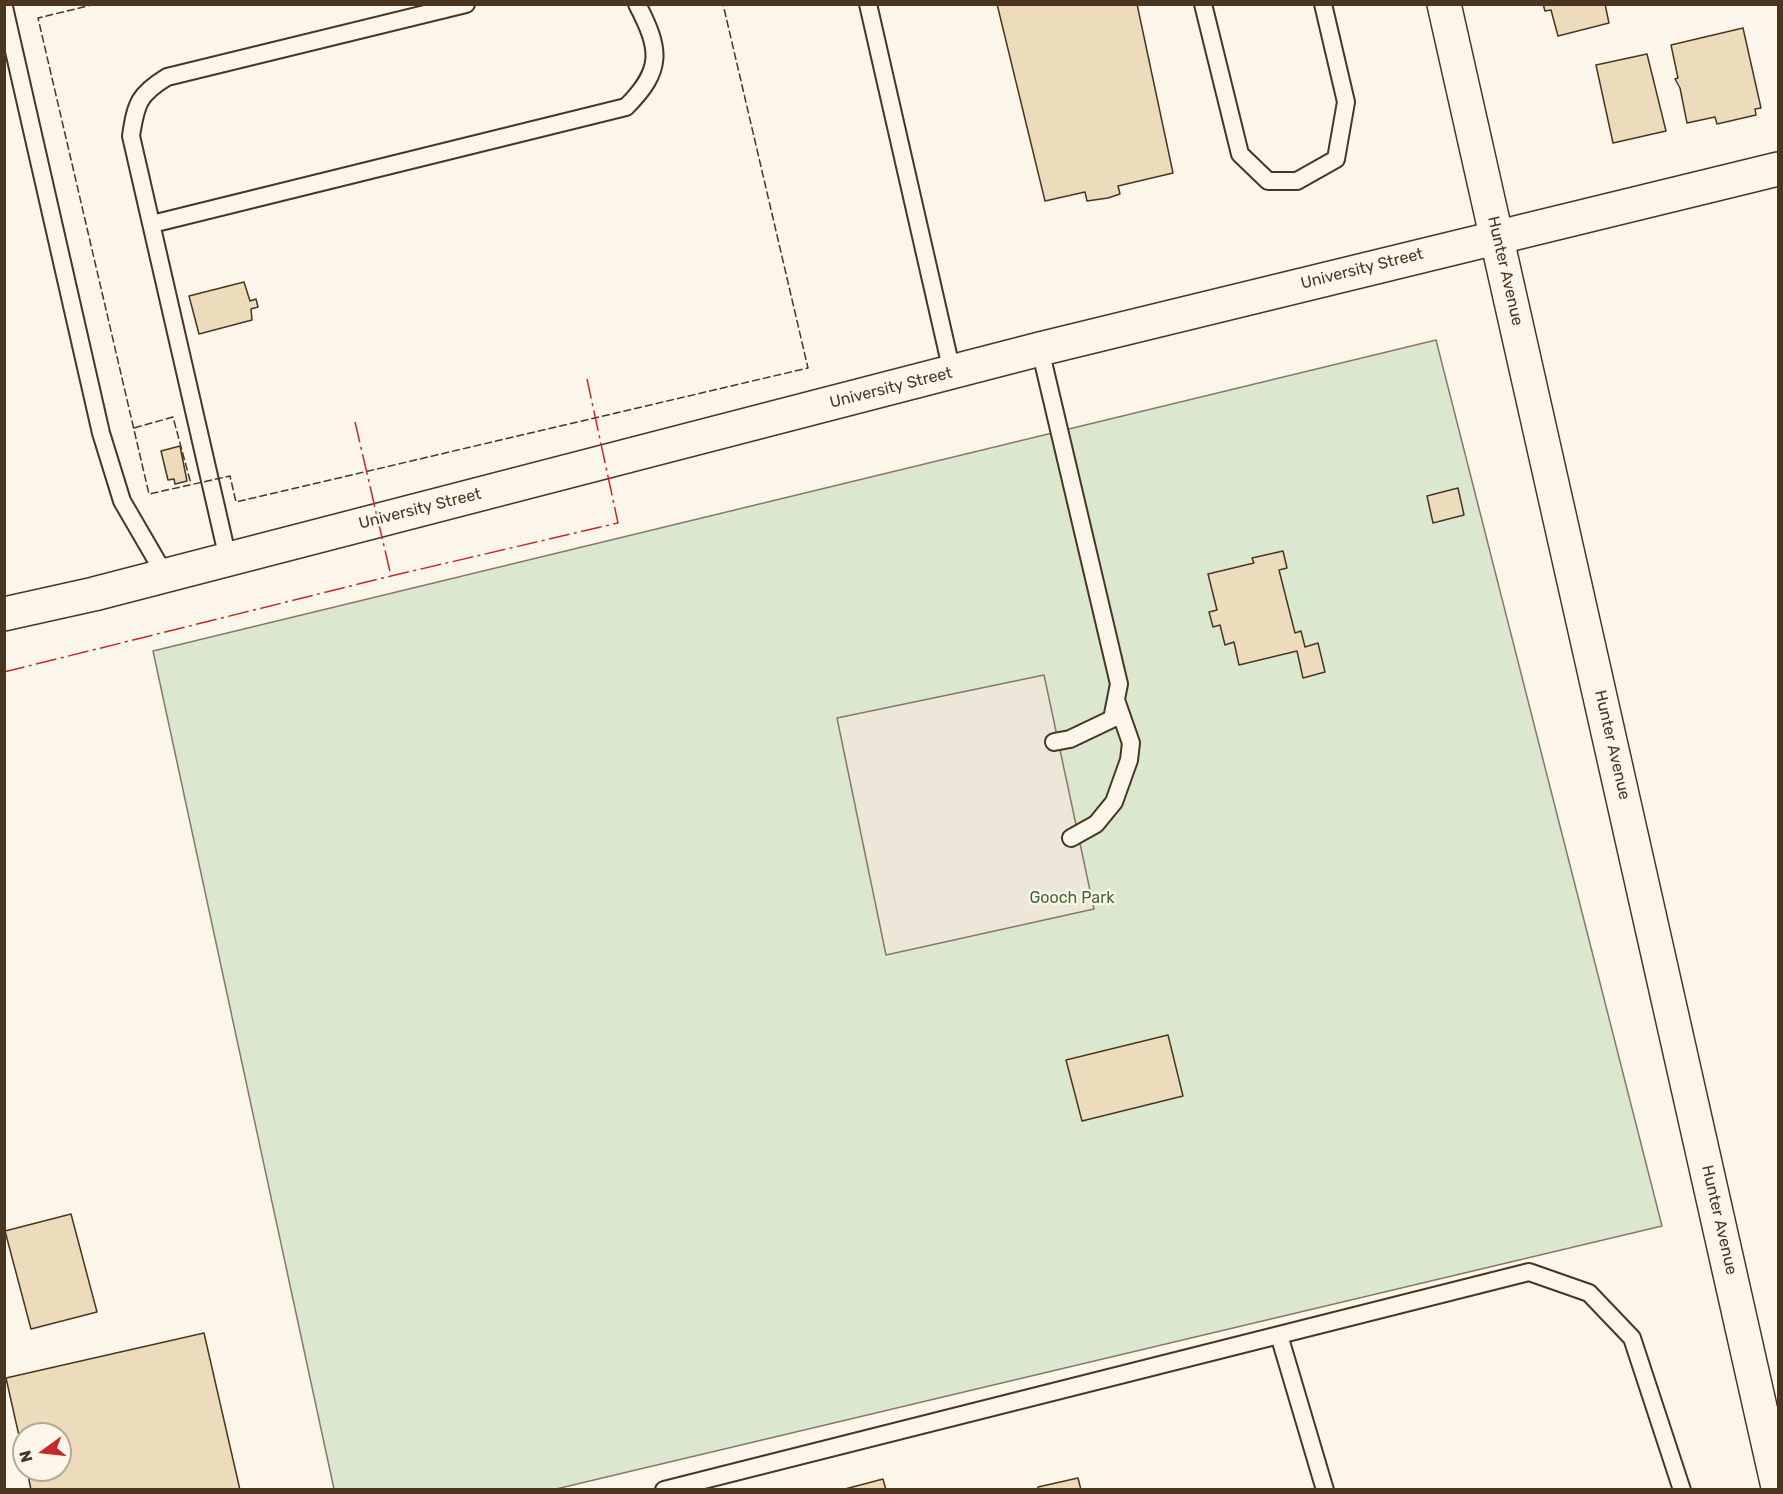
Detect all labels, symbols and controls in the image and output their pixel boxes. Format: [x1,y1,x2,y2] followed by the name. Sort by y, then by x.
[1483,214,1527,328] street label: Hunter Avenue
[1299,244,1425,294] street label: University Street
[828,363,954,413] street label: University Street
[357,484,483,534] street label: University Street
[1590,688,1634,802] street label: Hunter Avenue
[1029,888,1115,908] park label: Gooch Park
[1697,1163,1741,1277] street label: Hunter Avenue
[12,1422,72,1482] north arrow
[15,1448,37,1464] text: N

